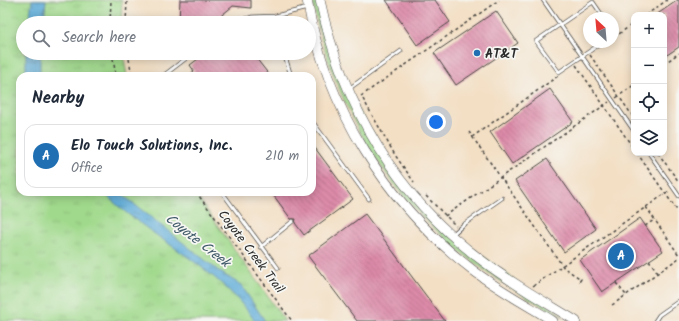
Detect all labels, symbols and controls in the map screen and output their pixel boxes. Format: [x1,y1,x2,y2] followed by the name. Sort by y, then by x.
[583,12,619,48] north arrow
[631,12,667,156] map controls
[631,12,667,48] button: +
[16,16,316,60] search box
[62,26,136,50] text: Search here
[30,27,52,49] icon: search
[485,44,519,65] place label: AT&T
[472,48,482,58] marker: AT&T
[631,48,667,84] button: −
[631,84,667,120] button: locate
[32,85,84,112] text: Nearby
[426,112,446,132] your location
[631,120,667,156] button: layers
[71,134,232,158] text: Elo Touch Solutions, Inc.
[42,146,50,167] text: A
[265,146,299,167] text: 210 m
[71,158,102,179] text: Office
[212,205,289,298] street label: Coyote Creek Trail
[160,208,236,275] water label: Coyote Creek
[608,241,634,271] pin: A

